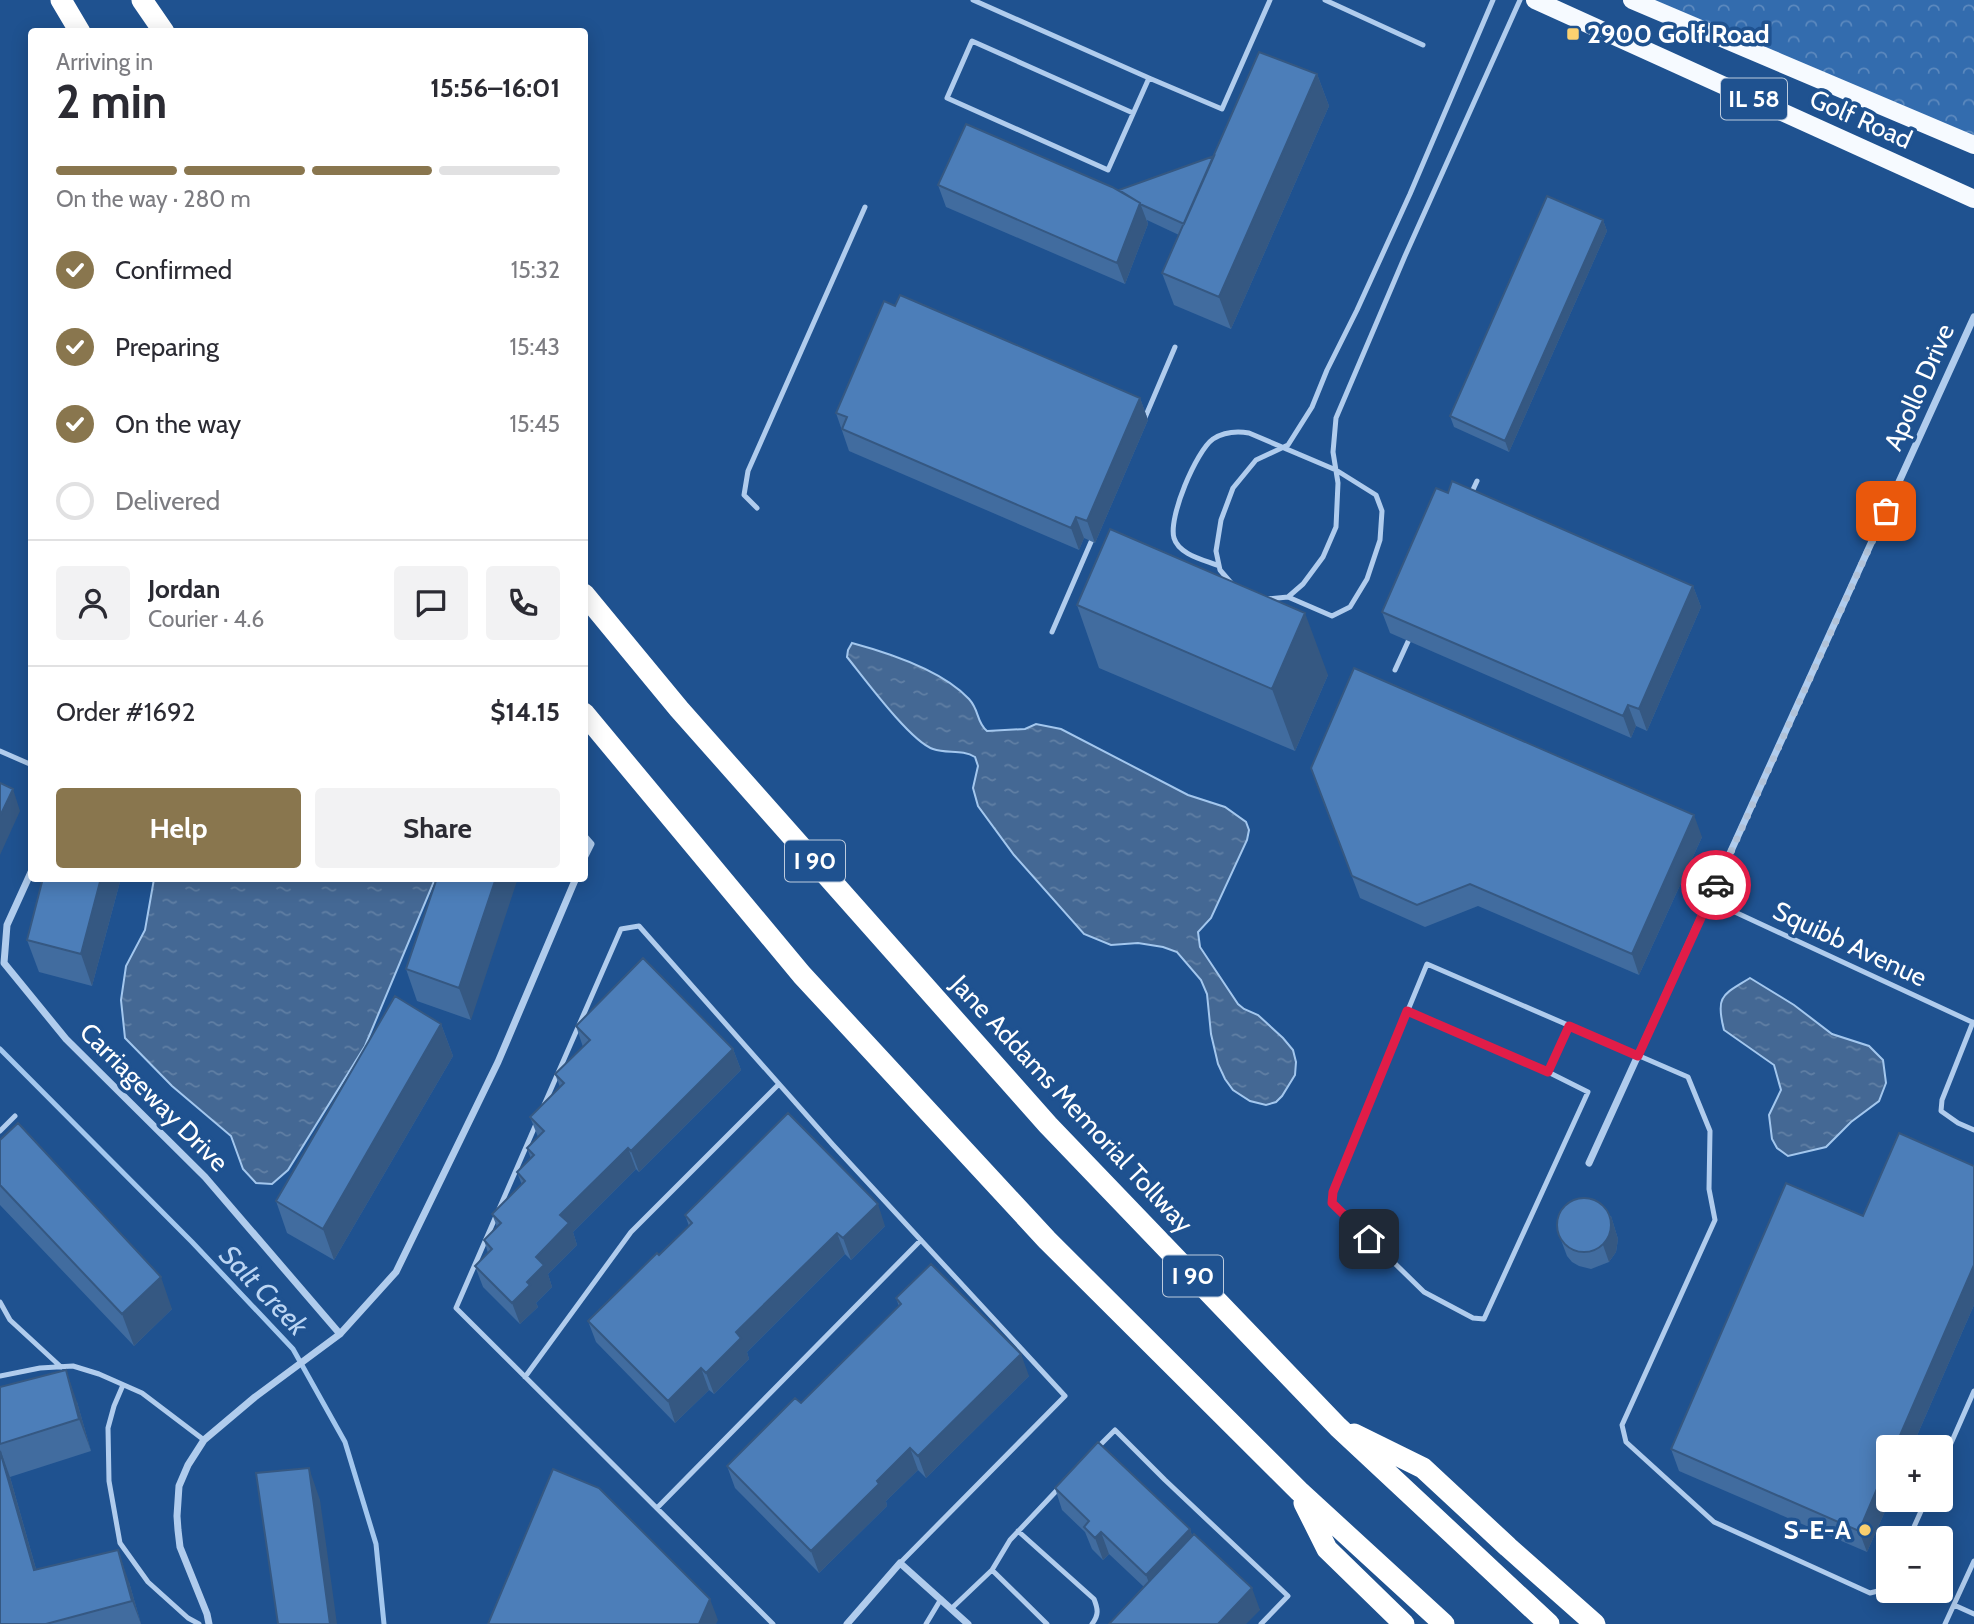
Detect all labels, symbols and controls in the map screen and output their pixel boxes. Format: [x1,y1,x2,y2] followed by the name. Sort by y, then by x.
[1587,18,1770,50] place label: 2900 Golf Road
[1565,26,1581,42] marker: 2900 Golf Road
[56,48,153,76] text: Arriving in
[430,72,560,104] text: 15:56–16:01
[56,74,167,130] text: 2 min
[1721,78,1787,119] road number: IL 58
[1805,82,1917,156] street label: Golf Road
[56,185,251,213] text: On the way · 280 m
[56,251,94,289] icon: check
[115,254,232,286] text: Confirmed
[511,256,560,284] text: 15:32
[1877,319,1961,455] street label: Apollo Drive
[56,328,94,366] icon: check
[115,331,219,363] text: Preparing
[510,333,560,361] text: 15:43
[56,405,94,443] icon: check
[115,408,241,440] text: On the way
[510,410,560,438] text: 15:45
[1856,481,1916,541] pin
[115,485,220,517] text: Delivered
[1867,492,1905,530] icon: bag
[56,566,130,640] button: person
[394,566,468,640] button: chat
[486,566,560,640] button: phone
[148,573,220,605] text: Jordan
[148,605,264,633] text: Courier · 4.6
[56,696,195,728] text: Order #1692
[490,696,560,728] text: $14.15
[56,788,301,868] button: Help
[315,788,560,868] button: Share
[785,840,845,882] road number: I 90
[1681,850,1751,920] courier
[1697,866,1735,904] icon: car
[1768,894,1932,994] street label: Squibb Avenue
[943,968,1200,1239] street label: Jane Addams Memorial Tollway
[73,1016,235,1178] street label: Carriageway Drive
[1339,1209,1399,1269] pin
[1350,1220,1388,1258] icon: home
[213,1238,316,1343] water label: Salt Creek
[1163,1256,1223,1296] road number: I 90
[1876,1435,1953,1603] map controls
[1876,1435,1953,1512] button: +
[1783,1514,1852,1546] place label: S-E-A
[1857,1522,1873,1538] marker: S-E-A
[1876,1526,1953,1603] button: −

